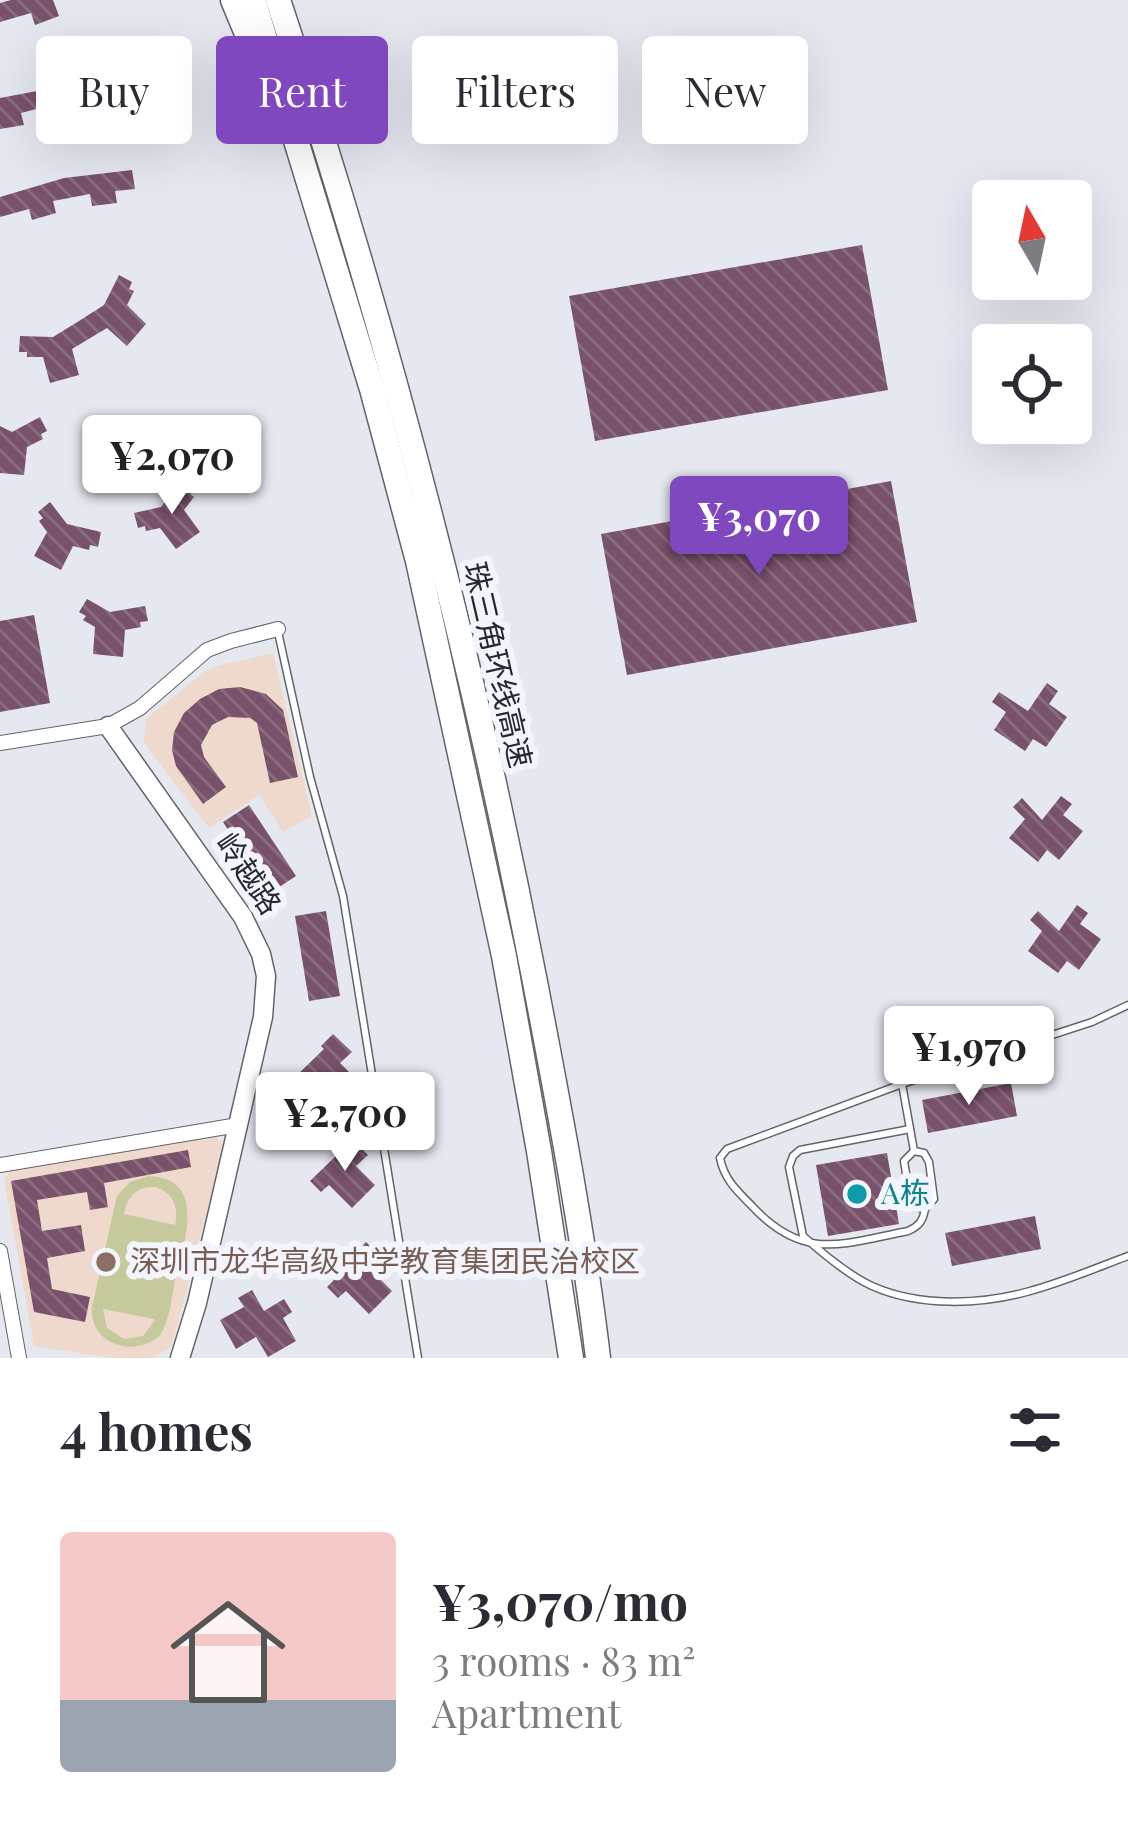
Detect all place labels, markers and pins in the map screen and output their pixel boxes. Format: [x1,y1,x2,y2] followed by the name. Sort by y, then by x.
[74,415,270,517] pin: ¥2,070
[661,476,857,578] pin: ¥3,070
[871,1006,1067,1108] pin: ¥1,970
[247,1072,443,1174] pin: ¥2,700
[880,1172,930,1212] place label: A栋
[844,1181,870,1207] marker: A栋
[130,1240,640,1280] place label: 深圳市龙华高级中学教育集团民治校区
[93,1249,119,1275] marker: 深圳市龙华高级中学教育集团民治校区

